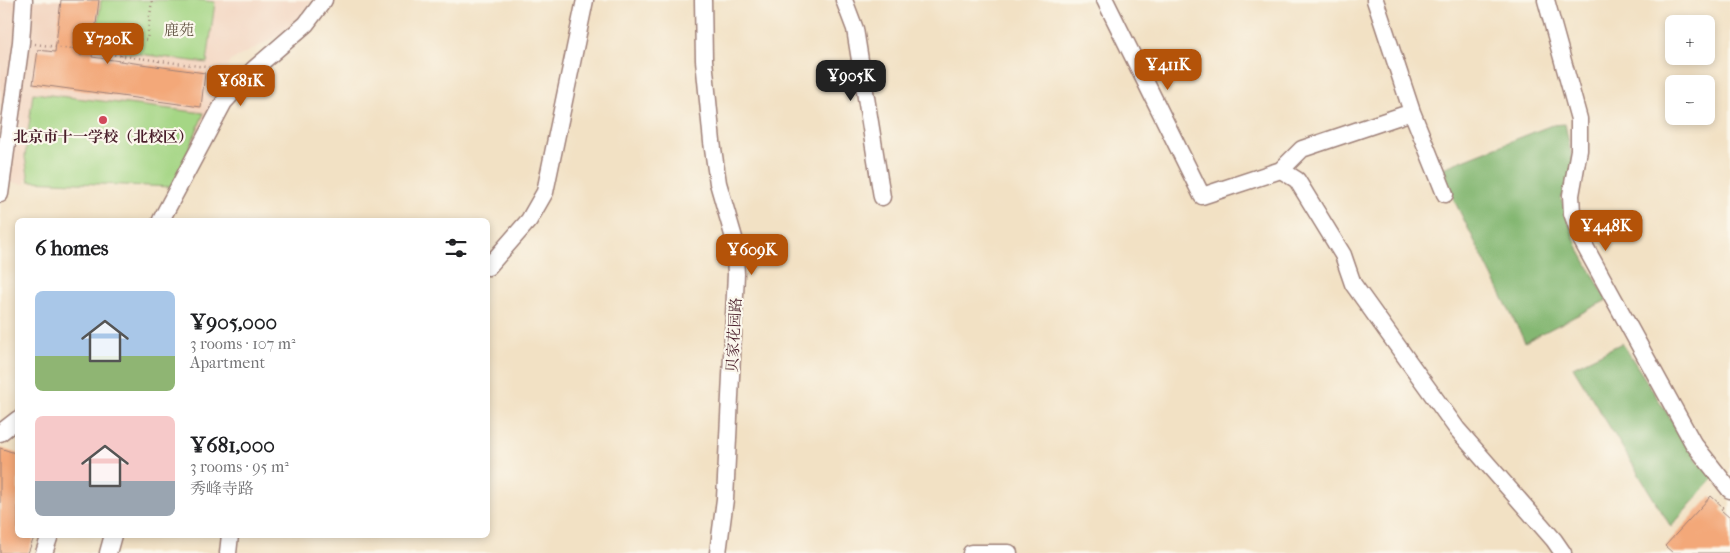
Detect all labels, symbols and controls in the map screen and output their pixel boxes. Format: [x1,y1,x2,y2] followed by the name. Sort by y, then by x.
[1665,15,1715,125] map controls
[1665,15,1715,65] button: +
[164,21,194,39] park label: 鹿苑
[73,22,143,65] pin: ¥720K
[84,29,132,48] text: ¥720K
[1133,48,1203,91] pin: ¥411K
[1146,55,1190,74] text: ¥411K
[816,59,886,102] pin: ¥905K
[206,64,276,107] pin: ¥681K
[827,66,875,85] text: ¥905K
[218,71,264,90] text: ¥681K
[1665,75,1715,125] button: −
[97,114,109,126] marker: 北京市十一学校（北校区）
[13,128,193,146] place label: 北京市十一学校（北校区）
[1571,210,1641,252] pin: ¥448K
[1580,216,1632,235] text: ¥448K
[442,234,470,262] icon: filters
[717,234,787,276] pin: ¥609K
[35,236,109,260] text: 6 homes
[727,240,777,259] text: ¥609K
[723,297,745,373] street label: 贝家花园路
[190,310,277,334] text: ¥905,000
[75,311,135,371] icon: home
[190,334,296,353] text: 3 rooms · 107 m²
[190,353,265,372] text: Apartment
[190,433,275,457] text: ¥681,000
[75,436,135,496] icon: home
[190,457,289,476] text: 3 rooms · 95 m²
[190,479,254,498] text: 秀峰寺路

